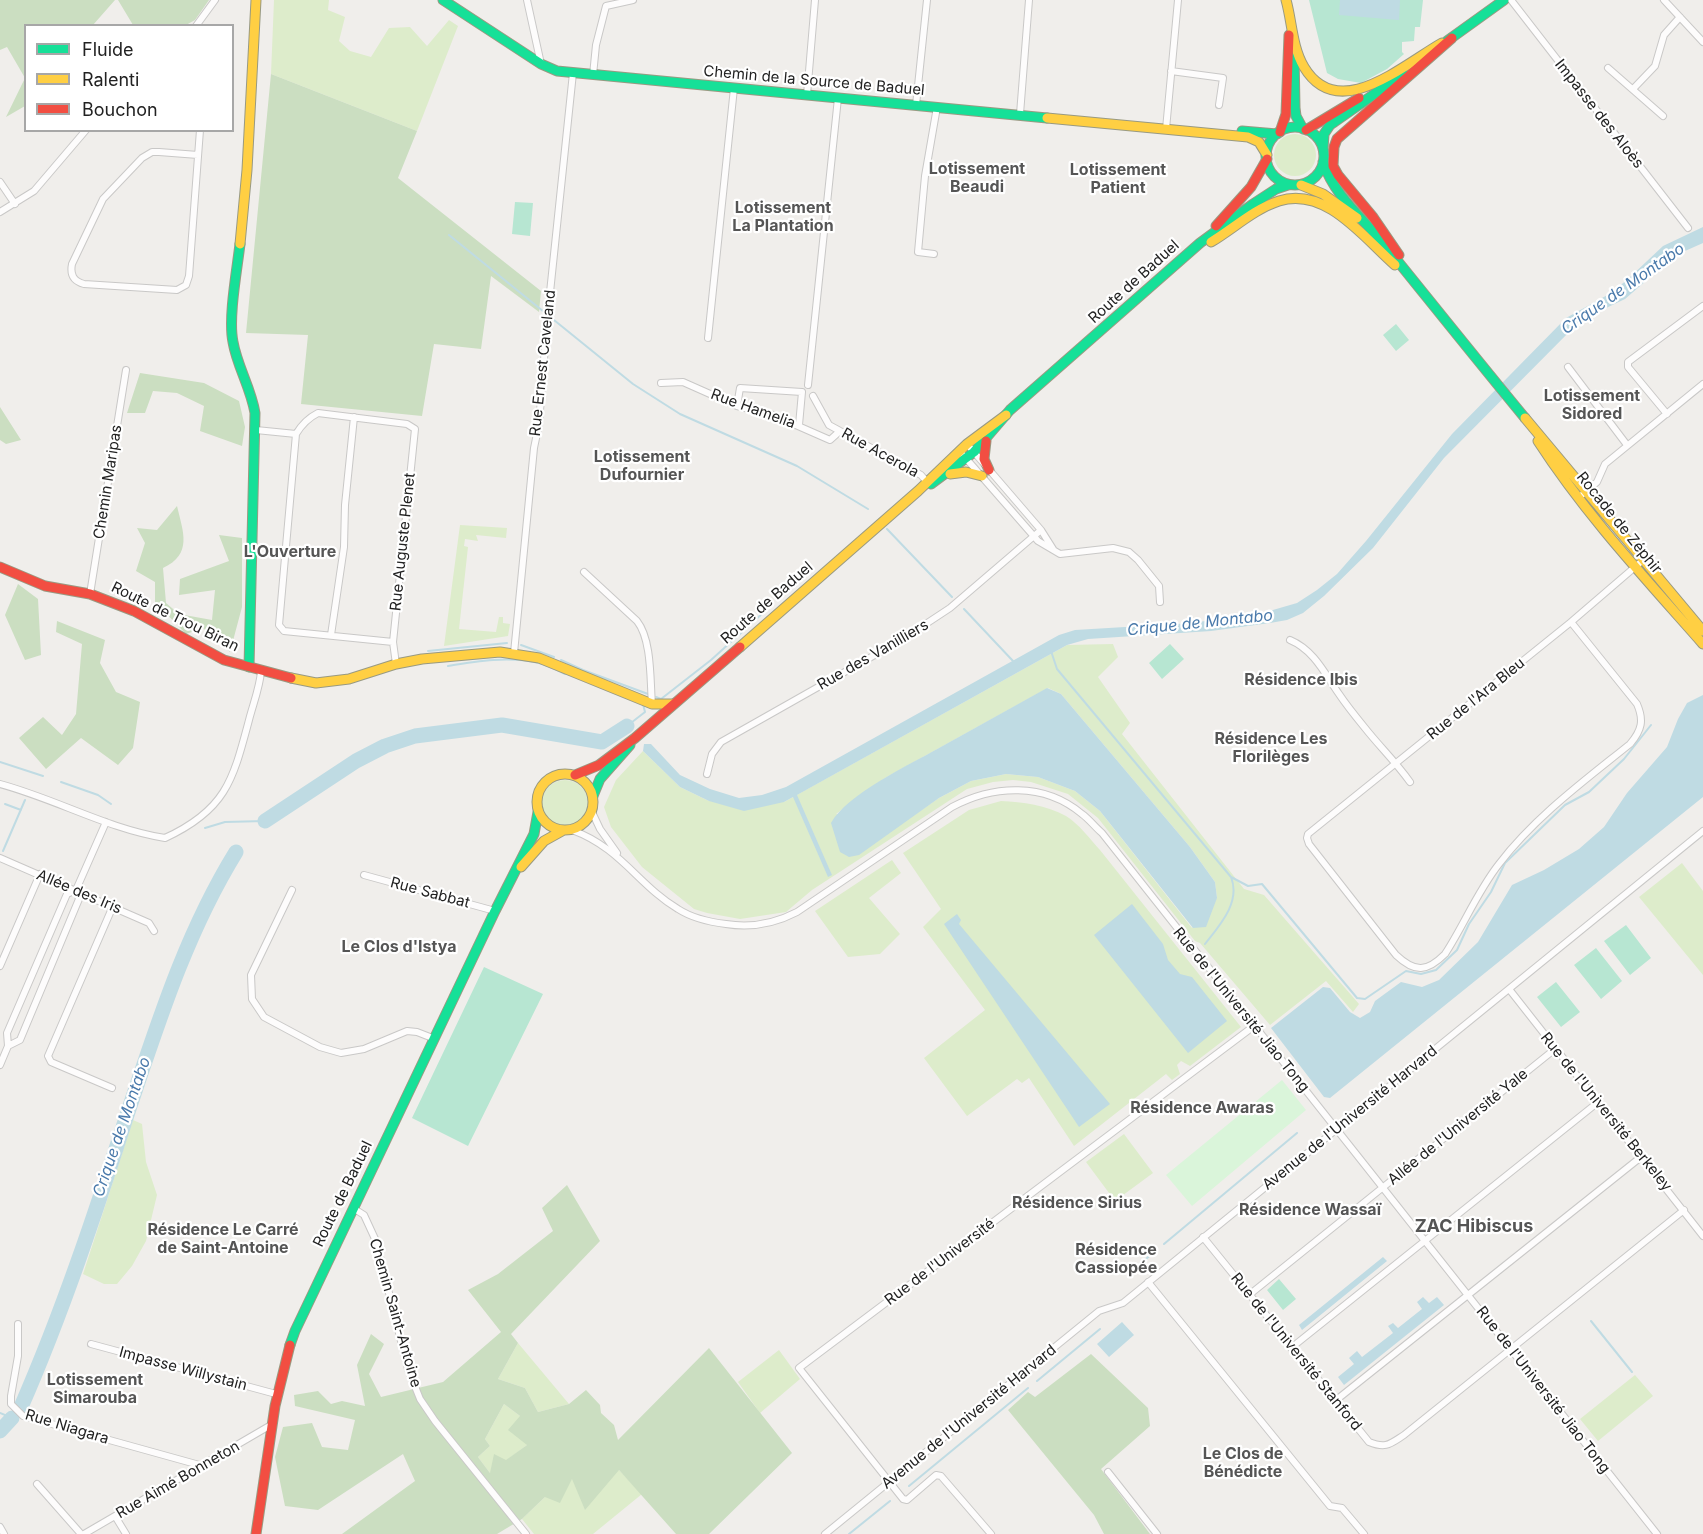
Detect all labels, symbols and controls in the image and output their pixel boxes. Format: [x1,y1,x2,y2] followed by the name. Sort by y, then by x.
[24,24,234,132] legend
[82,39,134,60] text: Fluide
[1551,56,1647,172] street label: Impasse des Aloès
[703,62,925,100] street label: Chemin de la Source de Baduel
[82,69,139,90] text: Ralenti
[82,99,158,120] text: Bouchon
[929,159,1025,197] district label: Lotissement Beaudi
[1070,160,1166,198] district label: Lotissement Patient
[732,198,834,236] district label: Lotissement La Plantation
[1085,237,1183,327] street label: Route de Baduel
[1558,239,1688,339] water label: Crique de Montabo
[526,289,560,437] street label: Rue Ernest Caveland
[708,385,798,433] street label: Rue Hamelia
[1544,386,1640,424] district label: Lotissement Sidored
[90,424,126,540] street label: Chemin Maripas
[838,424,922,482] street label: Rue Acerola
[594,447,690,485] district label: Lotissement Dufournier
[1573,469,1665,577] street label: Rocade de Zéphir
[387,472,419,612] street label: Rue Auguste Plenet
[244,542,336,562] district label: L'Ouverture
[717,558,817,648] street label: Route de Baduel
[108,578,242,656] street label: Route de Trou Biran
[1126,606,1274,640] water label: Crique de Montabo
[814,616,932,694] street label: Rue des Vanilliers
[1424,654,1528,744] street label: Rue de l'Ara Bleu
[1244,670,1358,690] district label: Résidence Ibis
[1215,729,1327,767] district label: Résidence Les Florilèges
[34,866,124,918] street label: Allée des Iris
[388,874,472,912] street label: Rue Sabbat
[1169,924,1313,1096] street label: Rue de l'Université Jiao Tong
[341,937,457,957] district label: Le Clos d'Istya
[1536,1029,1676,1195] street label: Rue de l'Université Berkeley
[1259,1042,1441,1194] street label: Avenue de l'Université Harvard
[89,1055,155,1199] water label: Crique de Montabo
[1384,1065,1532,1189] street label: Allée de l'Université Yale
[1130,1098,1274,1118] district label: Résidence Awaras
[310,1138,376,1250] street label: Route de Baduel
[1012,1193,1142,1213] district label: Résidence Sirius
[1239,1200,1381,1220] district label: Résidence Wassaï
[881,1215,999,1309] street label: Rue de l'Université
[1415,1216,1533,1238] district label: ZAC Hibiscus
[147,1220,299,1258] district label: Résidence Le Carré de Saint-Antoine
[365,1236,425,1390] street label: Chemin Saint-Antoine
[1075,1240,1157,1278] district label: Résidence Cassiopée
[1227,1269,1365,1435] street label: Rue de l'Université Stanford
[1472,1303,1614,1477] street label: Rue de l'Université Jiao Tong
[878,1341,1060,1493] street label: Avenue de l'Université Harvard
[117,1343,249,1395] street label: Impasse Willystain
[47,1370,143,1408] district label: Lotissement Simarouba
[23,1406,111,1448] street label: Rue Niagara
[113,1437,243,1523] street label: Rue Aimé Bonneton
[1203,1444,1283,1482] district label: Le Clos de Bénédicte

